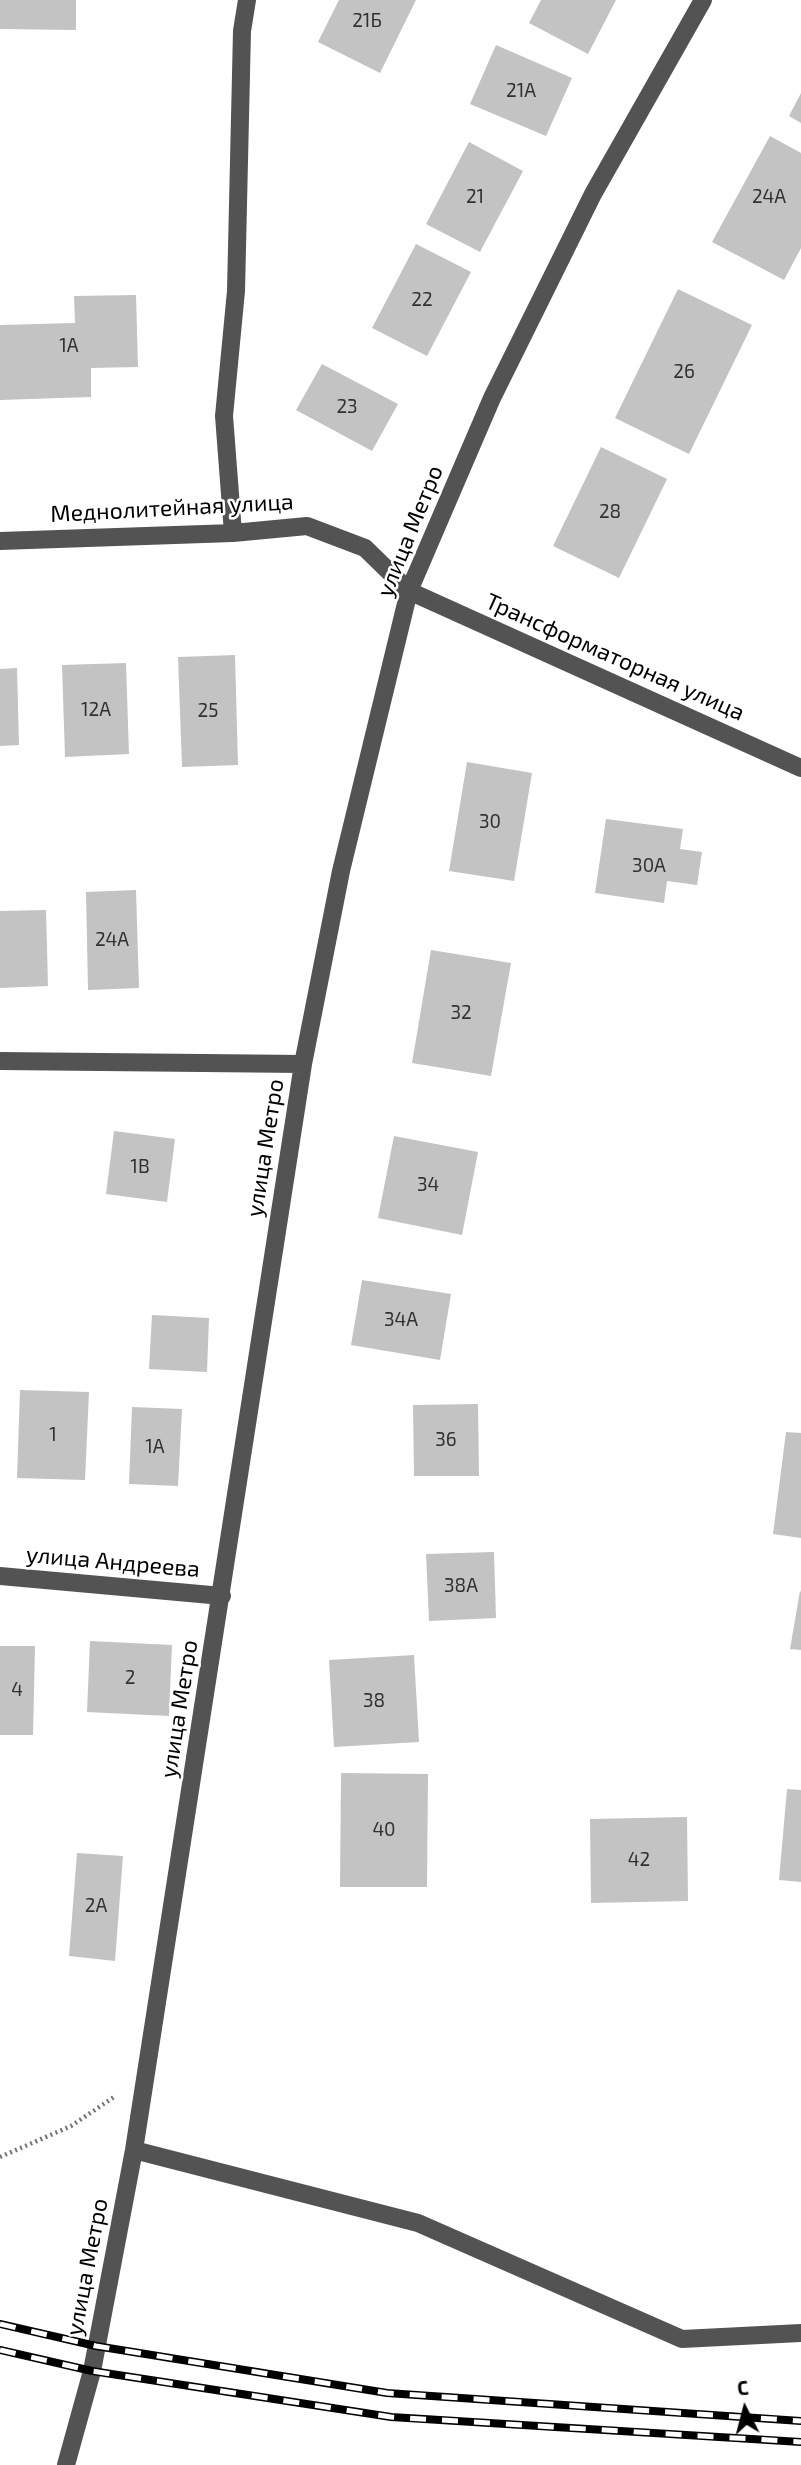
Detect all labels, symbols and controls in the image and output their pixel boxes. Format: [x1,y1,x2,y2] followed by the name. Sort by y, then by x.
[352,10,382,32] house number: 21Б
[506,80,536,102] house number: 21А
[466,186,484,208] house number: 21
[752,186,786,208] house number: 24А
[411,289,433,311] house number: 22
[59,335,79,357] house number: 1А
[673,361,695,383] house number: 26
[336,396,358,418] house number: 23
[371,461,449,601] street label: улица Метро
[50,488,294,528] street label: Меднолитейная улица
[599,501,621,523] house number: 28
[481,587,749,727] street label: Трансформаторная улица
[81,699,111,721] house number: 12А
[198,700,218,722] house number: 25
[479,811,501,833] house number: 30
[632,855,666,877] house number: 30А
[95,929,129,951] house number: 24А
[450,1002,472,1024] house number: 32
[240,1077,290,1219] street label: улица Метро
[130,1156,150,1178] house number: 1В
[417,1174,439,1196] house number: 34
[384,1309,418,1331] house number: 34А
[49,1424,57,1446] house number: 1
[435,1429,457,1451] house number: 36
[145,1436,165,1458] house number: 1А
[25,1541,201,1583] street label: улица Андреева
[444,1575,478,1597] house number: 38А
[154,1638,204,1780] street label: улица Метро
[125,1667,135,1689] house number: 2
[11,1679,23,1701] house number: 4
[363,1690,385,1712] house number: 38
[372,1819,396,1841] house number: 40
[628,1849,650,1871] house number: 42
[85,1895,107,1917] house number: 2А
[60,2196,114,2338] street label: улица Метро
[710,2374,780,2444] north arrow
[736,2376,750,2400] text: С

